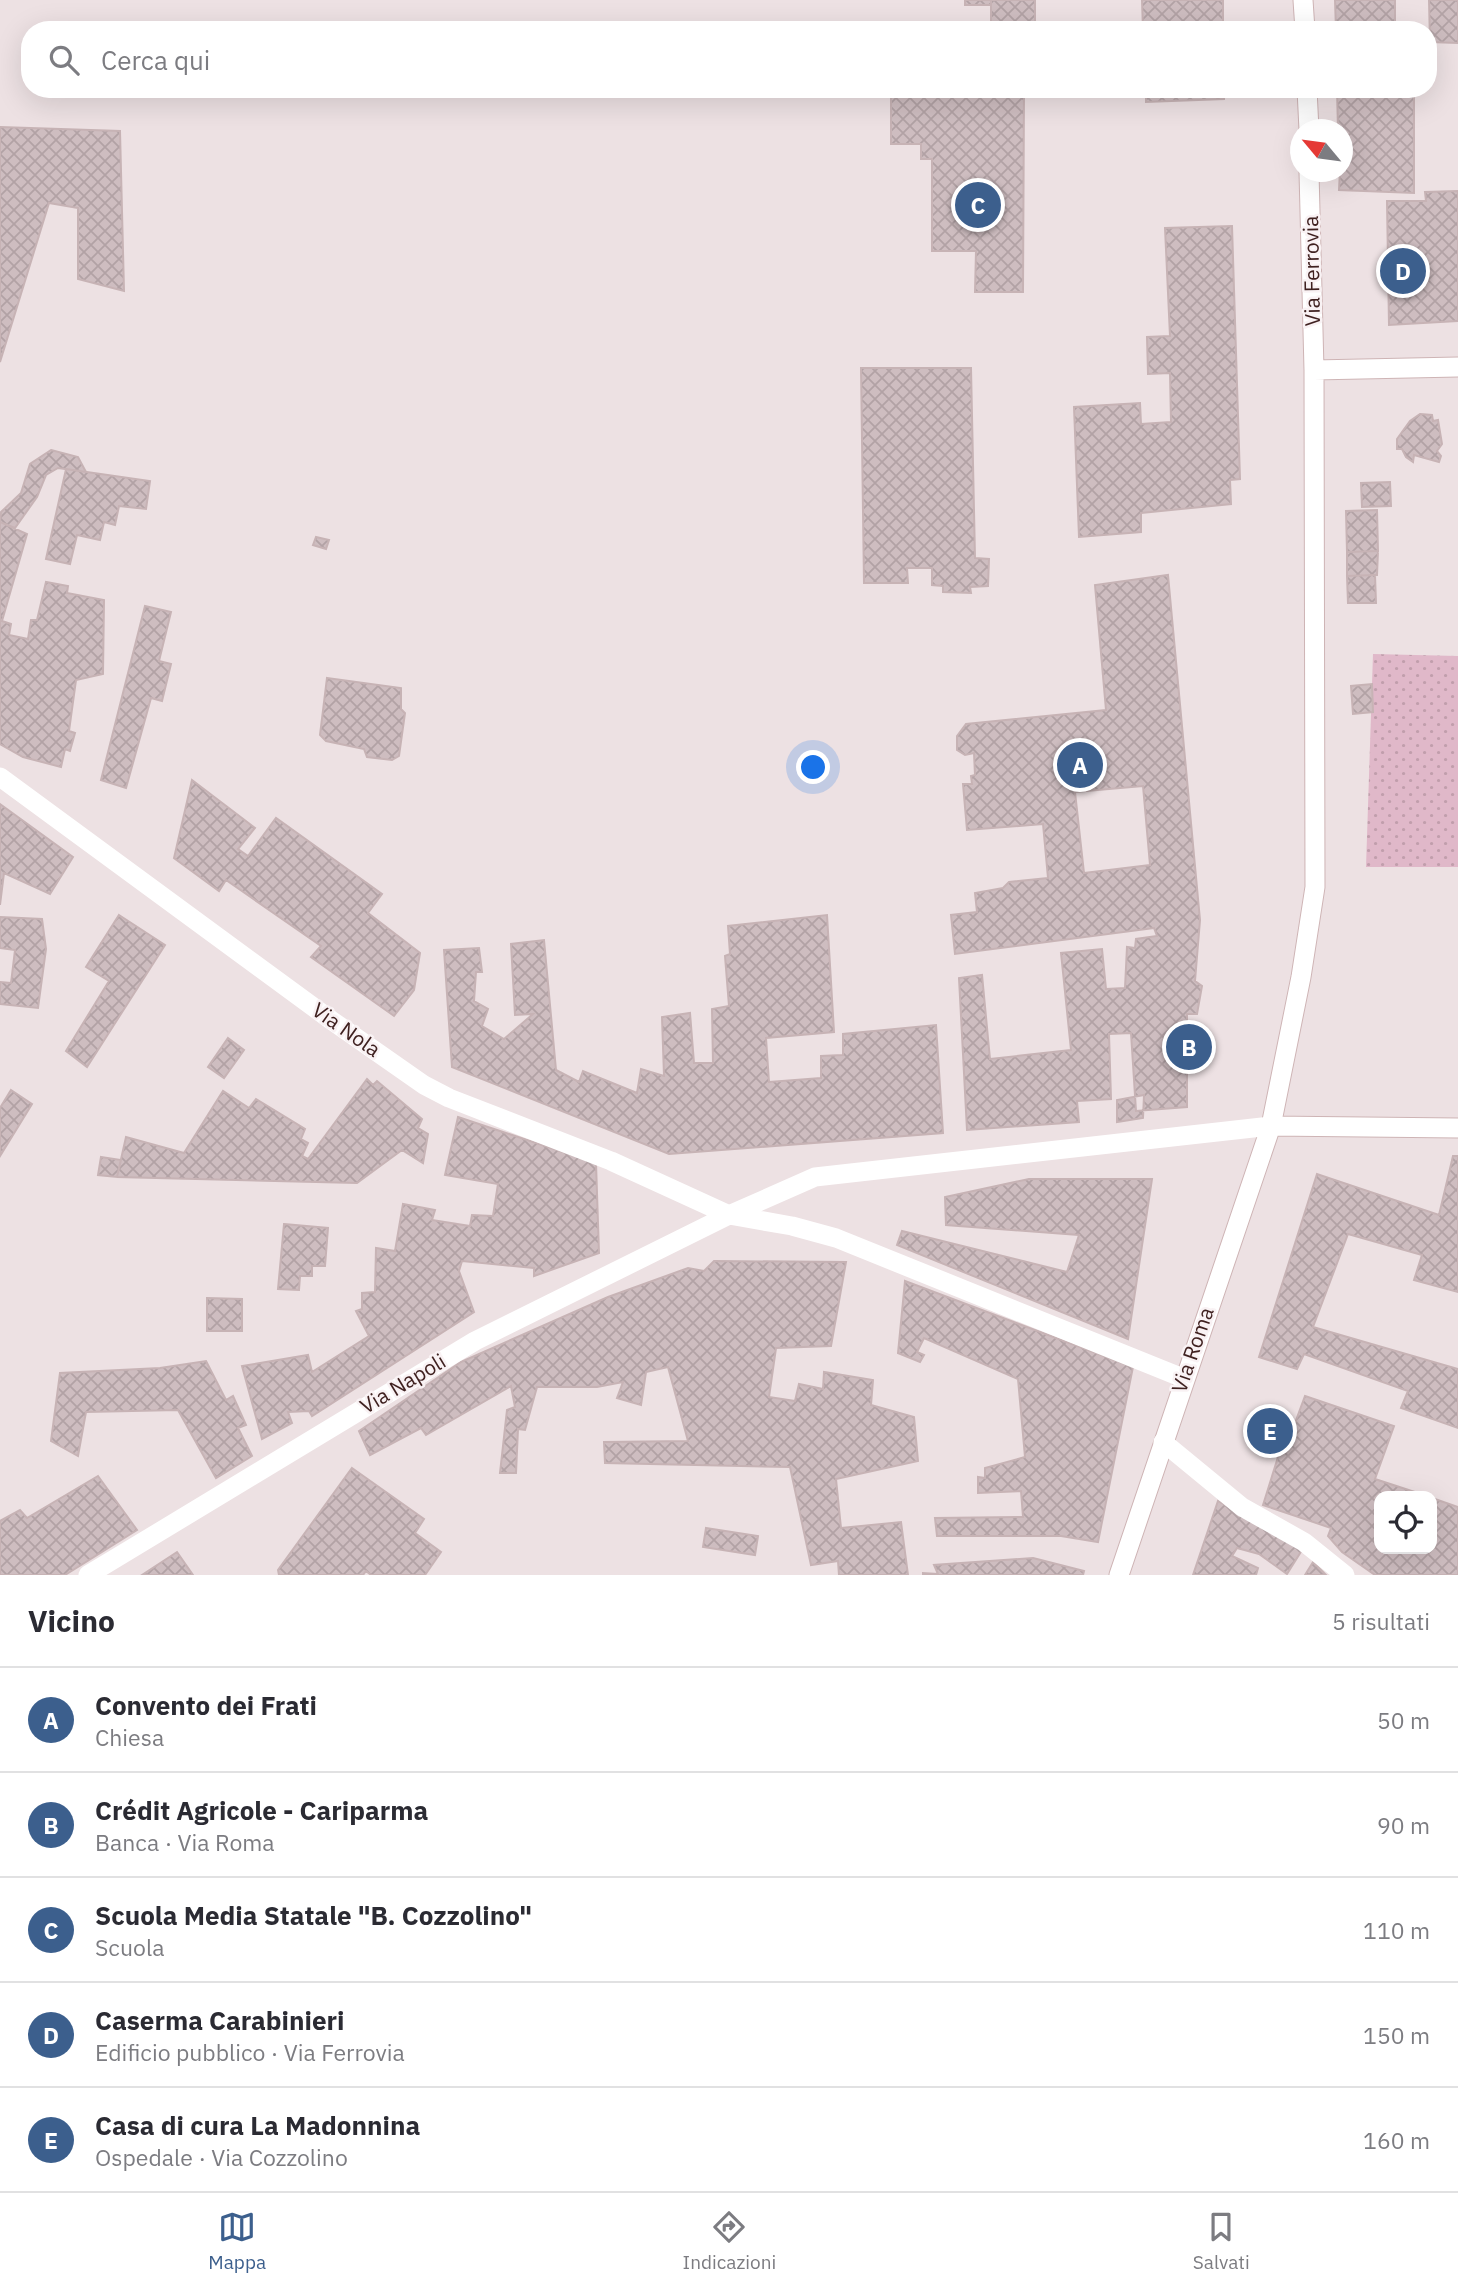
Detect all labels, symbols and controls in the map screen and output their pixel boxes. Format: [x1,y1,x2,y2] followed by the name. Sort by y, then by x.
[21,21,1437,98] search box
[45,41,83,79] icon: search
[101,43,210,77] text: Cerca qui
[1290,119,1353,182] north arrow
[955,179,1001,231] pin: C
[1296,215,1326,327] street label: Via Ferrovia
[1380,245,1426,297] pin: D
[1057,739,1103,791] pin: A
[796,750,830,784] your location
[307,995,386,1063] street label: Via Nola
[1166,1021,1212,1073] pin: B
[1164,1303,1220,1396] street label: Via Roma
[354,1347,450,1420] street label: Via Napoli
[1247,1405,1293,1457] pin: E
[1374,1491,1437,1554] map controls
[1374,1491,1437,1554] button: locate
[28,1601,115,1640] text: Vicino
[1332,1606,1430,1636] text: 5 risultati
[95,1688,317,1722] text: Convento dei Frati
[43,1705,59,1735] text: A
[1377,1705,1430,1735] text: 50 m
[95,1722,164,1752] text: Chiesa
[95,1793,428,1827] text: Crédit Agricole - Cariparma
[43,1810,59,1840] text: B
[1377,1810,1430,1840] text: 90 m
[95,1827,275,1857] text: Banca · Via Roma
[95,1898,532,1932] text: Scuola Media Statale "B. Cozzolino"
[44,1915,58,1945] text: C
[1363,1915,1430,1945] text: 110 m
[95,1932,164,1962] text: Scuola
[95,2003,345,2037] text: Caserma Carabinieri
[43,2020,59,2050] text: D
[1363,2020,1430,2050] text: 150 m
[95,2037,405,2067] text: Edificio pubblico · Via Ferrovia
[95,2108,420,2142] text: Casa di cura La Madonnina
[44,2125,58,2155] text: E
[1363,2125,1430,2155] text: 160 m
[95,2142,348,2172] text: Ospedale · Via Cozzolino
[208,2208,266,2274] tab: Mappa
[683,2208,776,2274] tab: Indicazioni
[1193,2208,1250,2274] tab: Salvati

